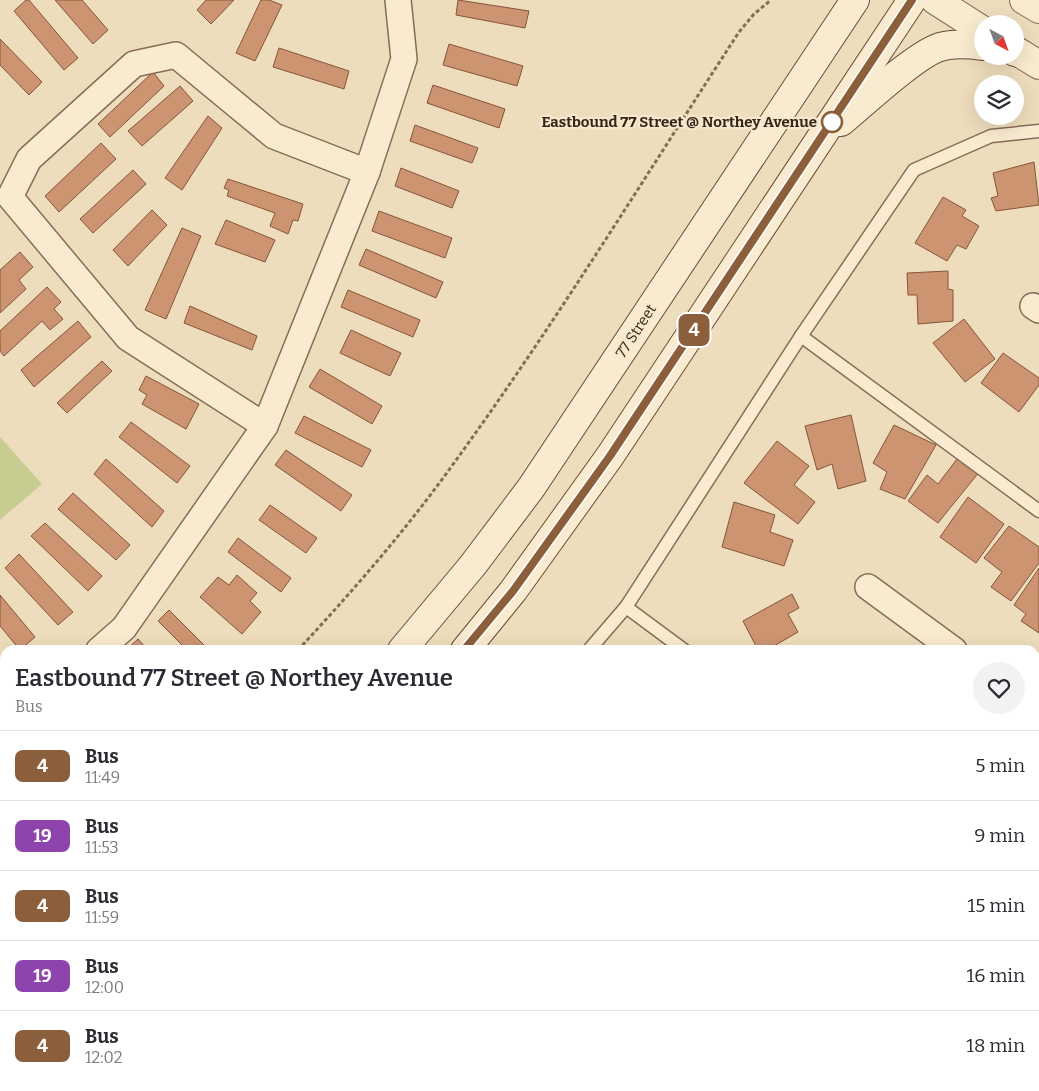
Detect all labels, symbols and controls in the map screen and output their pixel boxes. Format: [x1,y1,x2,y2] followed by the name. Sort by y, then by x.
[974,15,1024,65] north arrow
[974,15,1024,125] map controls
[974,75,1024,125] button: layers
[821,111,843,133] marker: Eastbound 77 Street @ Northey Avenue
[541,113,817,131] place label: Eastbound 77 Street @ Northey Avenue
[612,300,660,361] street label: 77 Street
[678,314,710,346] line badge: 4
[689,319,699,341] text: 4
[973,662,1025,714] button: heart
[15,664,453,692] text: Eastbound 77 Street @ Northey Avenue
[15,697,43,716] text: Bus
[85,745,119,768] text: Bus
[975,754,1025,777] text: 5 min
[37,755,48,777] text: 4
[85,768,120,787] text: 11:49
[85,815,119,838] text: Bus
[974,824,1025,847] text: 9 min
[33,825,52,847] text: 19
[85,838,119,857] text: 11:53
[85,885,119,908] text: Bus
[968,894,1025,917] text: 15 min
[37,895,48,917] text: 4
[85,908,119,927] text: 11:59
[85,955,119,978] text: Bus
[967,964,1025,987] text: 16 min
[33,965,52,987] text: 19
[85,978,124,997] text: 12:00
[85,1025,119,1048] text: Bus
[966,1034,1025,1057] text: 18 min
[37,1035,48,1057] text: 4
[85,1048,123,1067] text: 12:02

